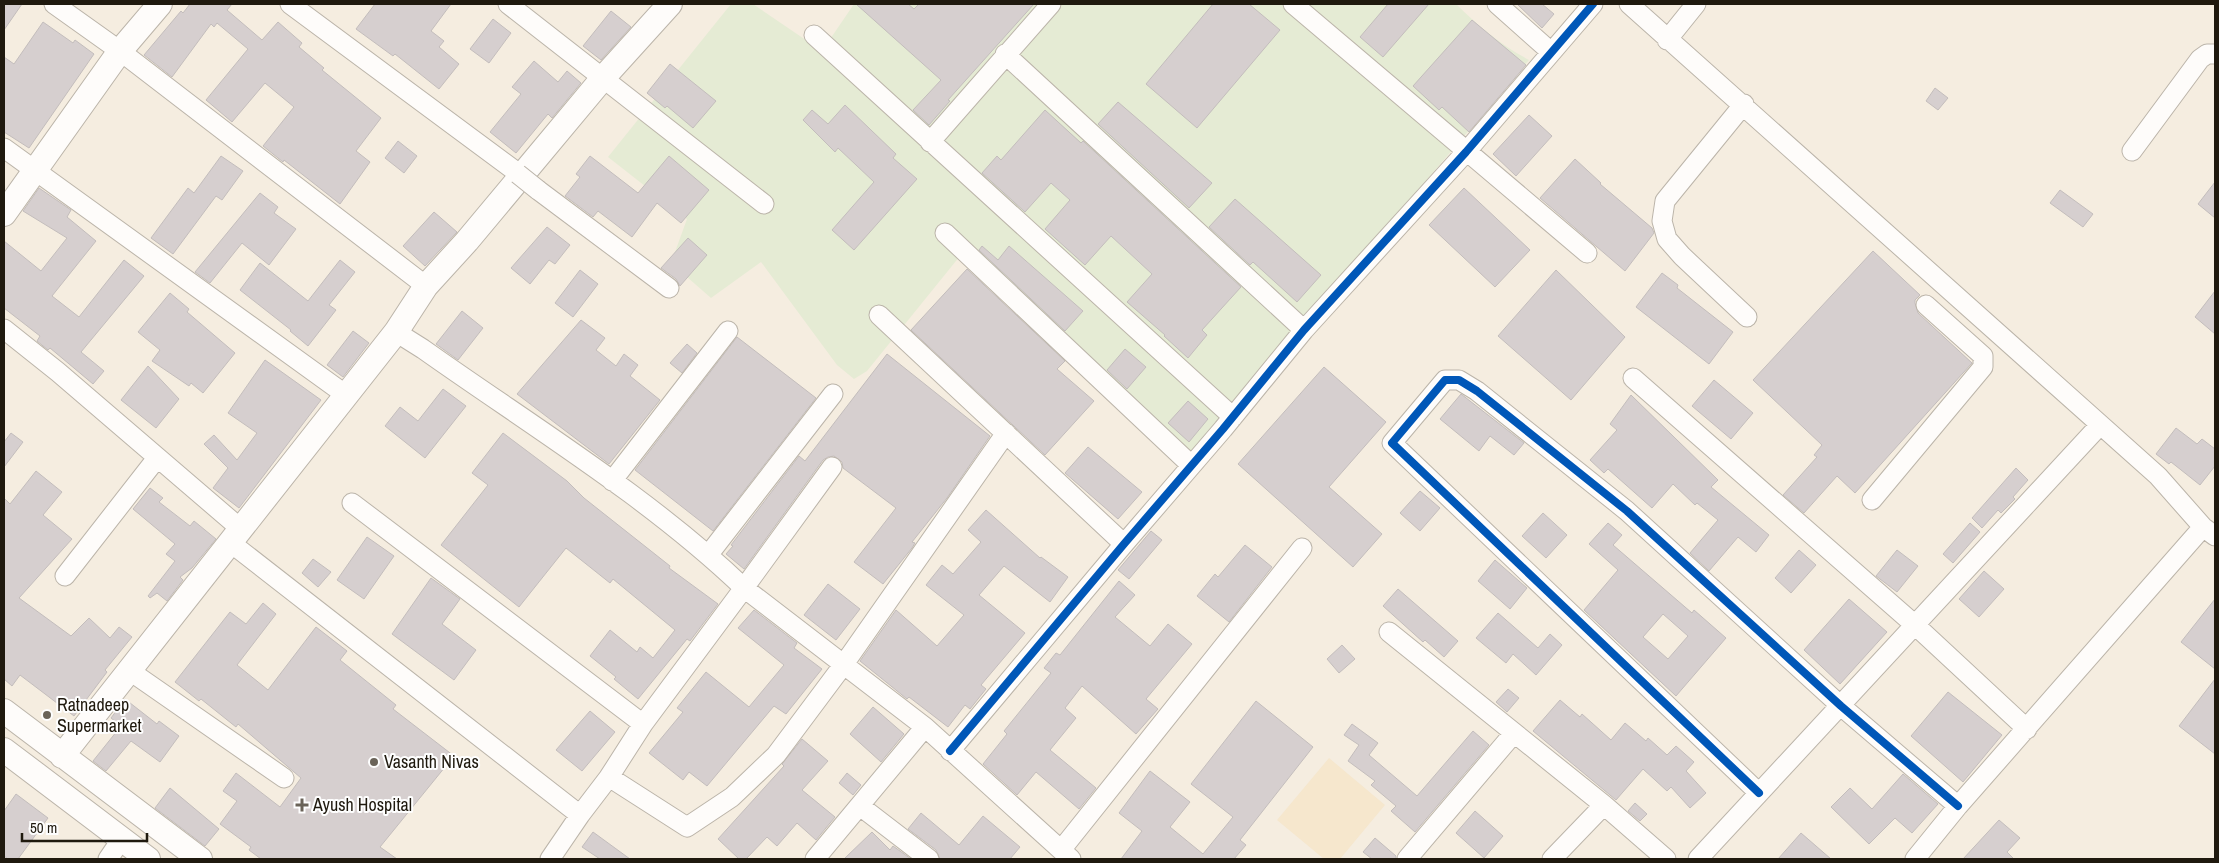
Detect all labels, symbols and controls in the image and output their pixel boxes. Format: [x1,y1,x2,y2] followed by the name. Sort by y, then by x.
[57,692,142,738] place label: Ratnadeep Supermarket
[41,709,53,721] marker: Ratnadeep Supermarket
[384,749,479,774] place label: Vasanth Nivas
[368,756,380,768] marker: Vasanth Nivas
[312,792,412,817] place label: Ayush Hospital
[295,798,309,812] marker: Ayush Hospital
[22,810,148,842] scale bar
[30,817,57,838] text: 50 m

